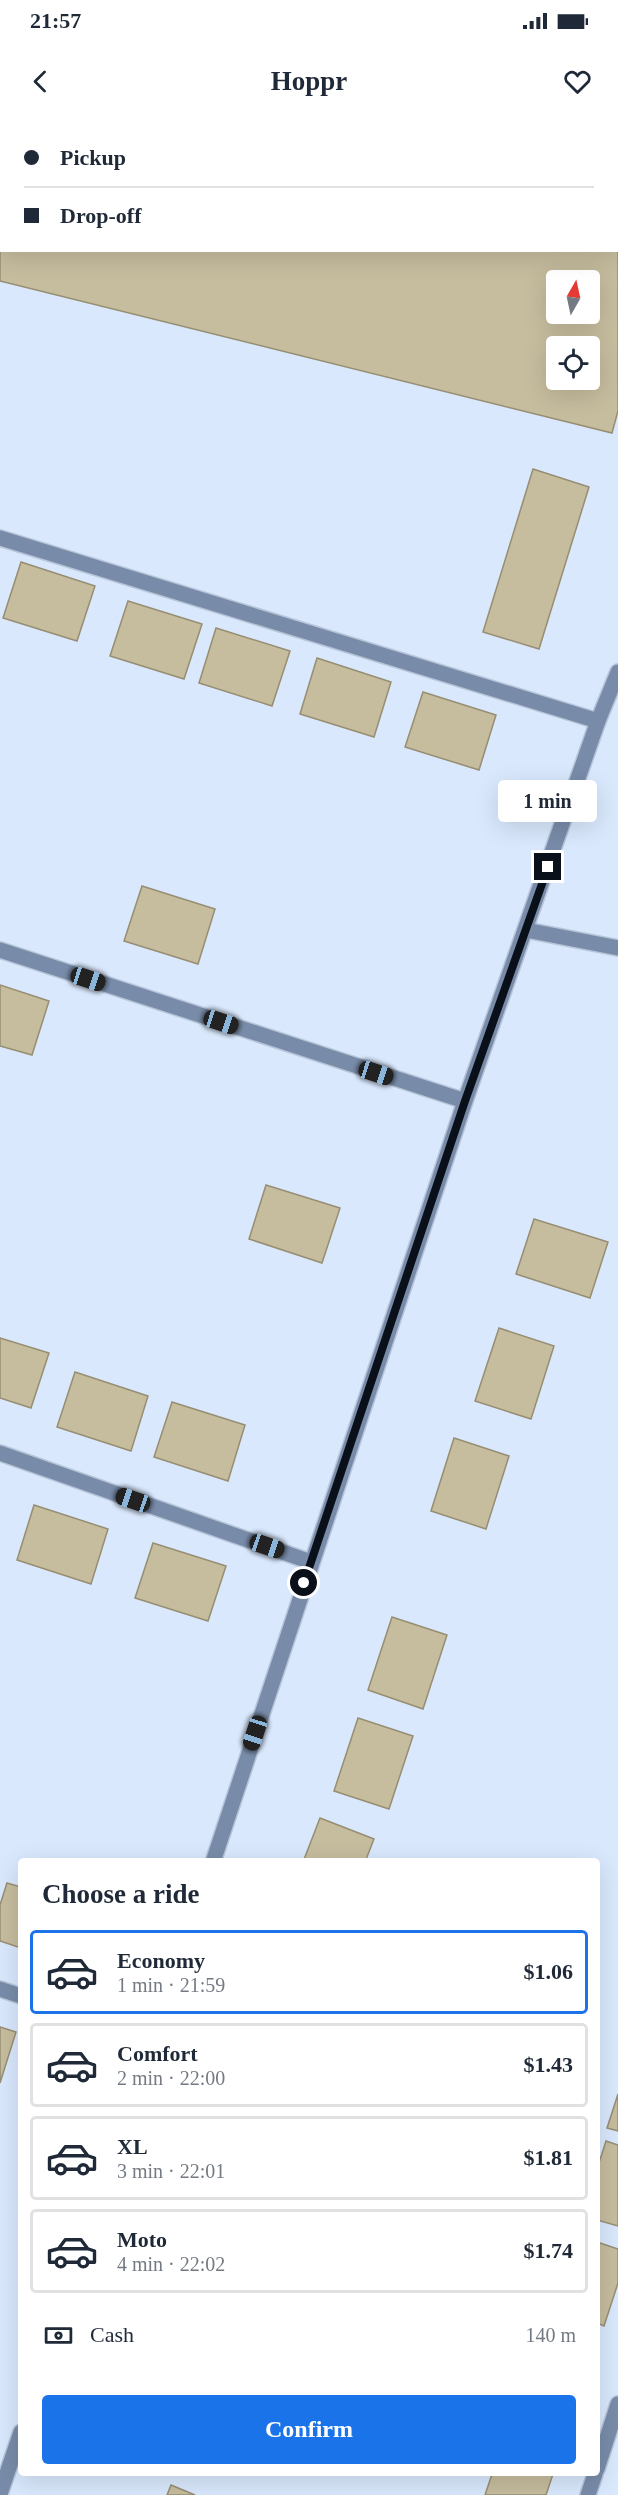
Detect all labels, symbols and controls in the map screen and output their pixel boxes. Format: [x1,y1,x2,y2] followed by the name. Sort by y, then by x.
[30,8,81,33] text: 21:57
[24,65,57,98] icon: back
[561,65,594,98] icon: heart
[271,66,347,96] text: Hoppr
[60,145,126,170] text: Pickup
[60,203,141,228] text: Drop-off
[546,270,600,324] north arrow
[546,270,600,390] map controls
[546,336,600,390] button: locate
[498,780,598,822] callout: 1 min
[523,790,572,812] text: 1 min
[534,853,561,880] route end
[68,965,108,993] car
[201,1008,241,1036] car
[356,1059,396,1087] car
[113,1486,153,1514] car
[247,1532,287,1560] car
[290,1569,317,1596] route start
[241,1713,269,1753] car
[42,1879,200,1909] text: Choose a ride
[45,1945,99,1999] icon: car
[117,1948,205,1973] text: Economy
[524,1959,573,1984] text: $1.06
[117,1974,225,1996] text: 1 min · 21:59
[45,2038,99,2092] icon: car
[117,2041,198,2066] text: Comfort
[524,2052,573,2077] text: $1.43
[117,2067,225,2089] text: 2 min · 22:00
[45,2131,99,2185] icon: car
[117,2134,148,2159] text: XL
[524,2145,573,2170] text: $1.81
[117,2160,225,2182] text: 3 min · 22:01
[45,2224,99,2278] icon: car
[117,2227,167,2252] text: Moto
[524,2238,573,2263] text: $1.74
[117,2253,225,2275] text: 4 min · 22:02
[42,2319,75,2352] icon: cash
[90,2322,134,2347] text: Cash
[525,2324,576,2346] text: 140 m
[42,2395,576,2464] button: Confirm

